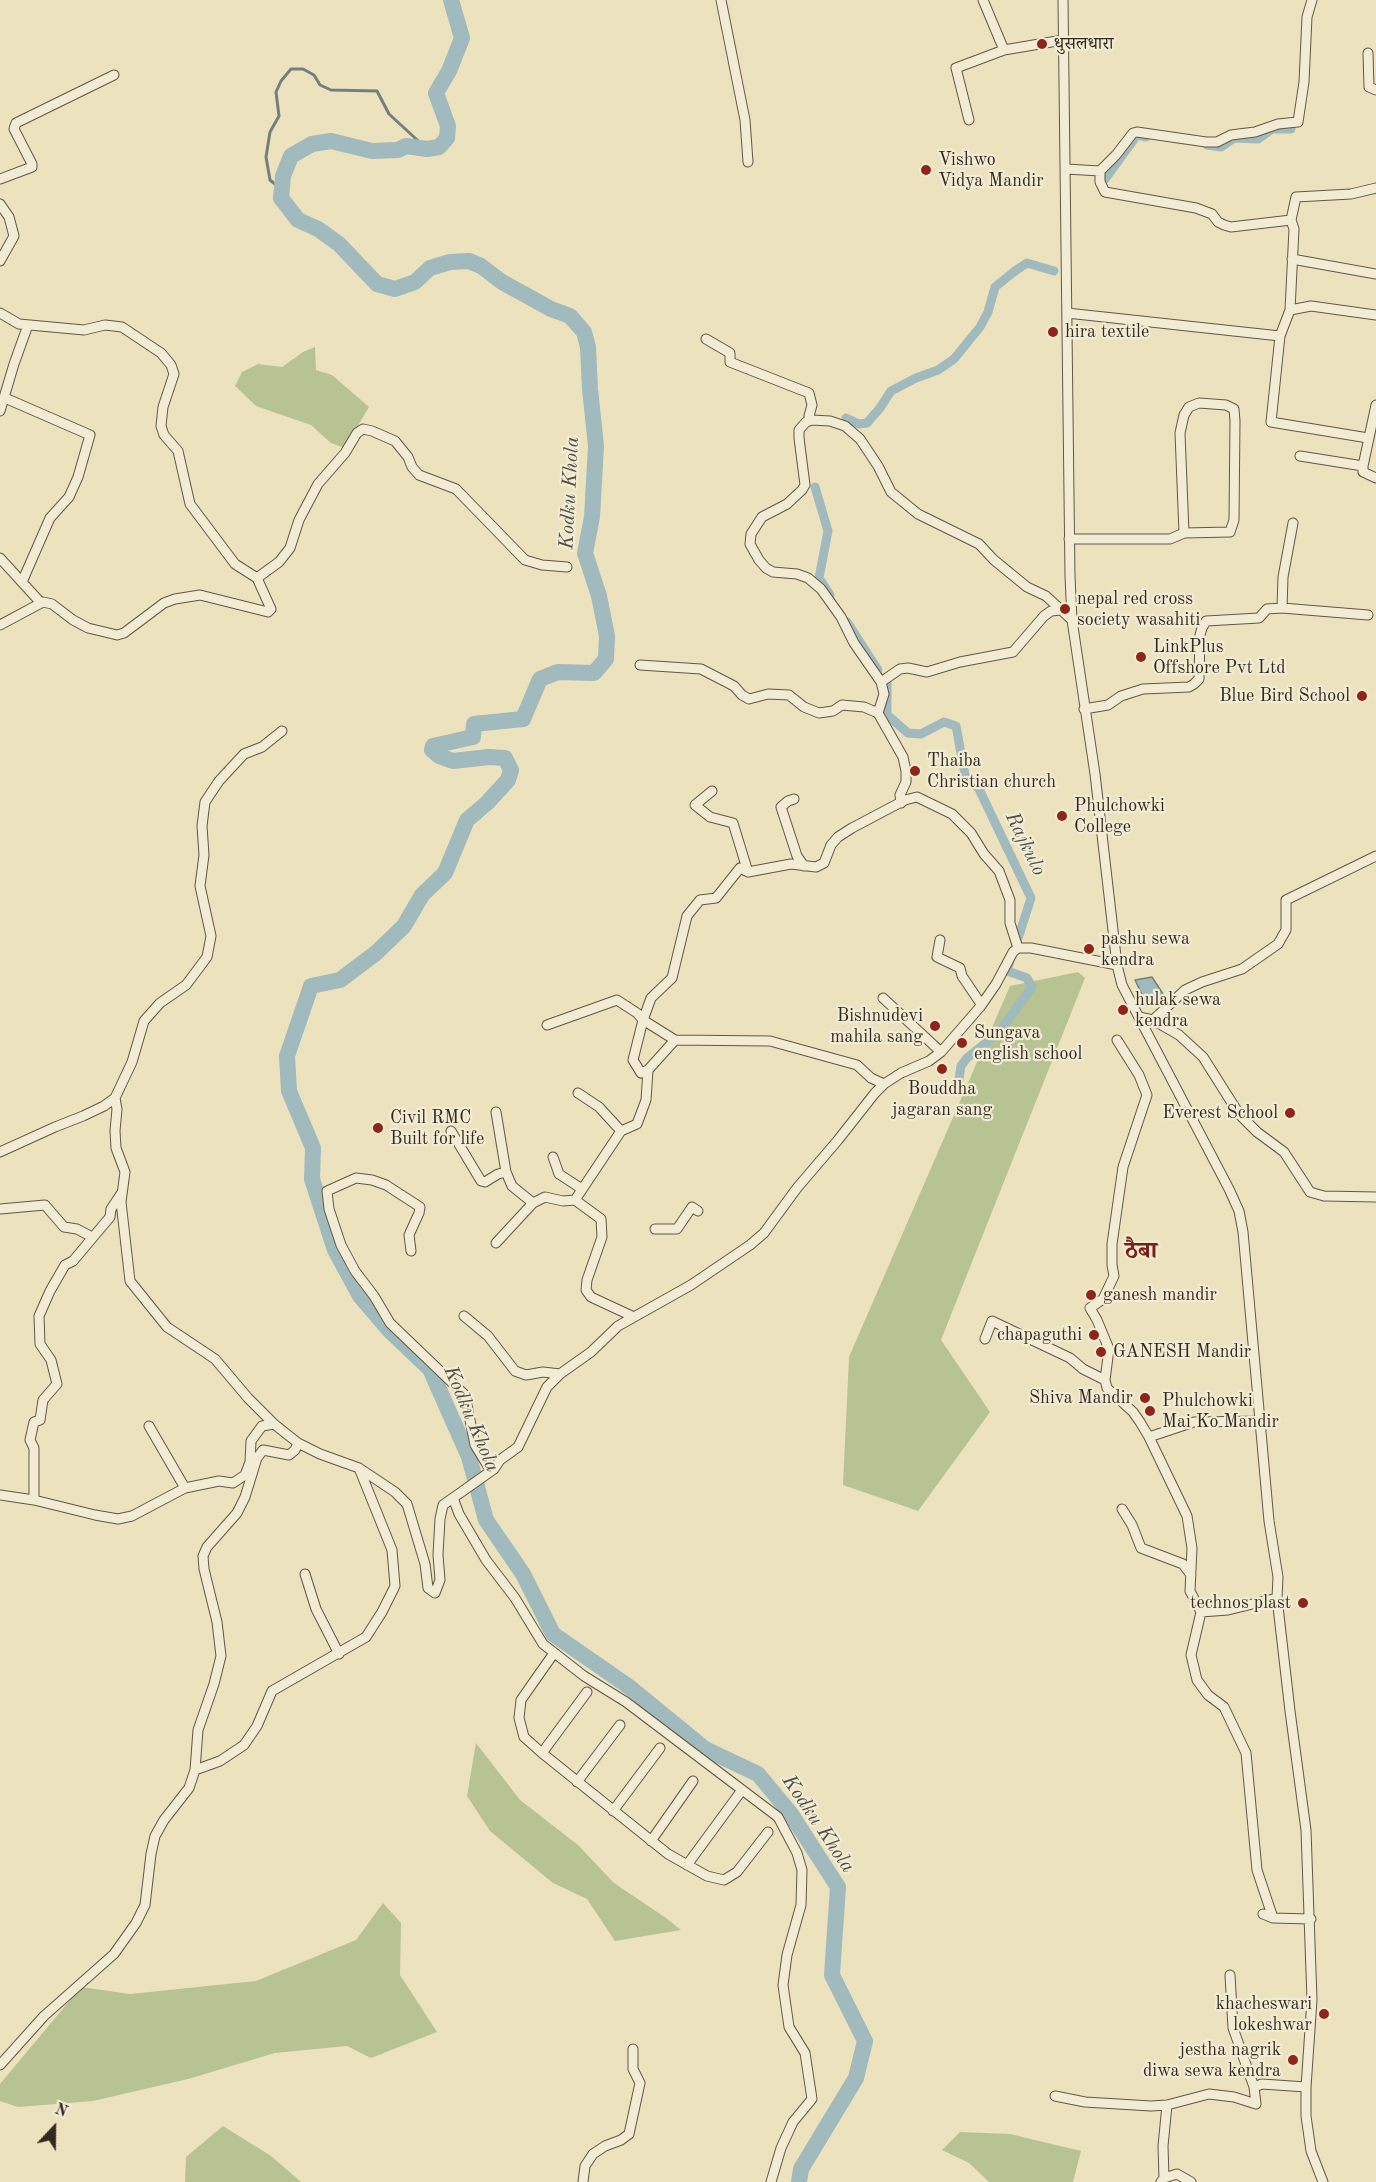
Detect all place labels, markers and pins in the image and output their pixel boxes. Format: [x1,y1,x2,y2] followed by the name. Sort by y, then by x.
[1054,33,1113,55] place label: धुसलधारा
[1035,37,1049,51] marker: धुसलधारा
[938,149,1044,192] place label: Vishwo Vidya Mandir
[919,163,933,177] marker: Vishwo Vidya Mandir
[1065,321,1149,343] place label: hira textile
[1046,325,1060,339] marker: hira textile
[1077,588,1200,630] place label: nepal red cross society wasahiti
[1058,602,1072,616] marker: nepal red cross society wasahiti
[1153,636,1286,678] place label: LinkPlus Offshore Pvt Ltd
[1134,650,1148,664] marker: LinkPlus Offshore Pvt Ltd
[1219,685,1350,707] place label: Blue Bird School
[1355,689,1369,703] marker: Blue Bird School
[927,750,1056,792] place label: Thaiba Christian church
[908,764,922,778] marker: Thaiba Christian church
[1074,795,1165,838] place label: Phulchowki College
[1055,809,1069,823] marker: Phulchowki College
[1101,928,1190,970] place label: pashu sewa kendra
[1082,942,1096,956] marker: pashu sewa kendra
[1135,989,1221,1032] place label: hulak sewa kendra
[1116,1003,1130,1017] marker: hulak sewa kendra
[830,1005,923,1048] place label: Bishnudevi mahila sang
[928,1019,942,1033] marker: Bishnudevi mahila sang
[974,1022,1082,1064] place label: Sungava english school
[955,1036,969,1050] marker: Sungava english school
[935,1062,949,1076] marker: Bouddha jagaran sang
[892,1078,992,1120] place label: Bouddha jagaran sang
[1162,1102,1278,1124] place label: Everest School
[1283,1106,1297,1120] marker: Everest School
[390,1107,484,1150] place label: Civil RMC Built for life
[371,1121,385,1135] marker: Civil RMC Built for life
[1103,1284,1217,1306] place label: ganesh mandir
[1084,1288,1098,1302] marker: ganesh mandir
[997,1324,1082,1346] place label: chapaguthi
[1087,1328,1101,1342] marker: chapaguthi
[1113,1341,1251,1363] place label: GANESH Mandir
[1094,1345,1108,1359] marker: GANESH Mandir
[1029,1387,1133,1409] place label: Shiva Mandir
[1162,1390,1279,1432] place label: Phulchowki Mai Ko Mandir
[1138,1391,1152,1405] marker: Shiva Mandir
[1143,1404,1157,1418] marker: Phulchowki Mai Ko Mandir
[1190,1592,1291,1614] place label: technos plast
[1296,1596,1310,1610] marker: technos plast
[1216,1993,1312,2036] place label: khacheswari lokeshwar
[1317,2007,1331,2021] marker: khacheswari lokeshwar
[1143,2039,1281,2082] place label: jestha nagrik diwa sewa kendra
[1286,2053,1300,2067] marker: jestha nagrik diwa sewa kendra

